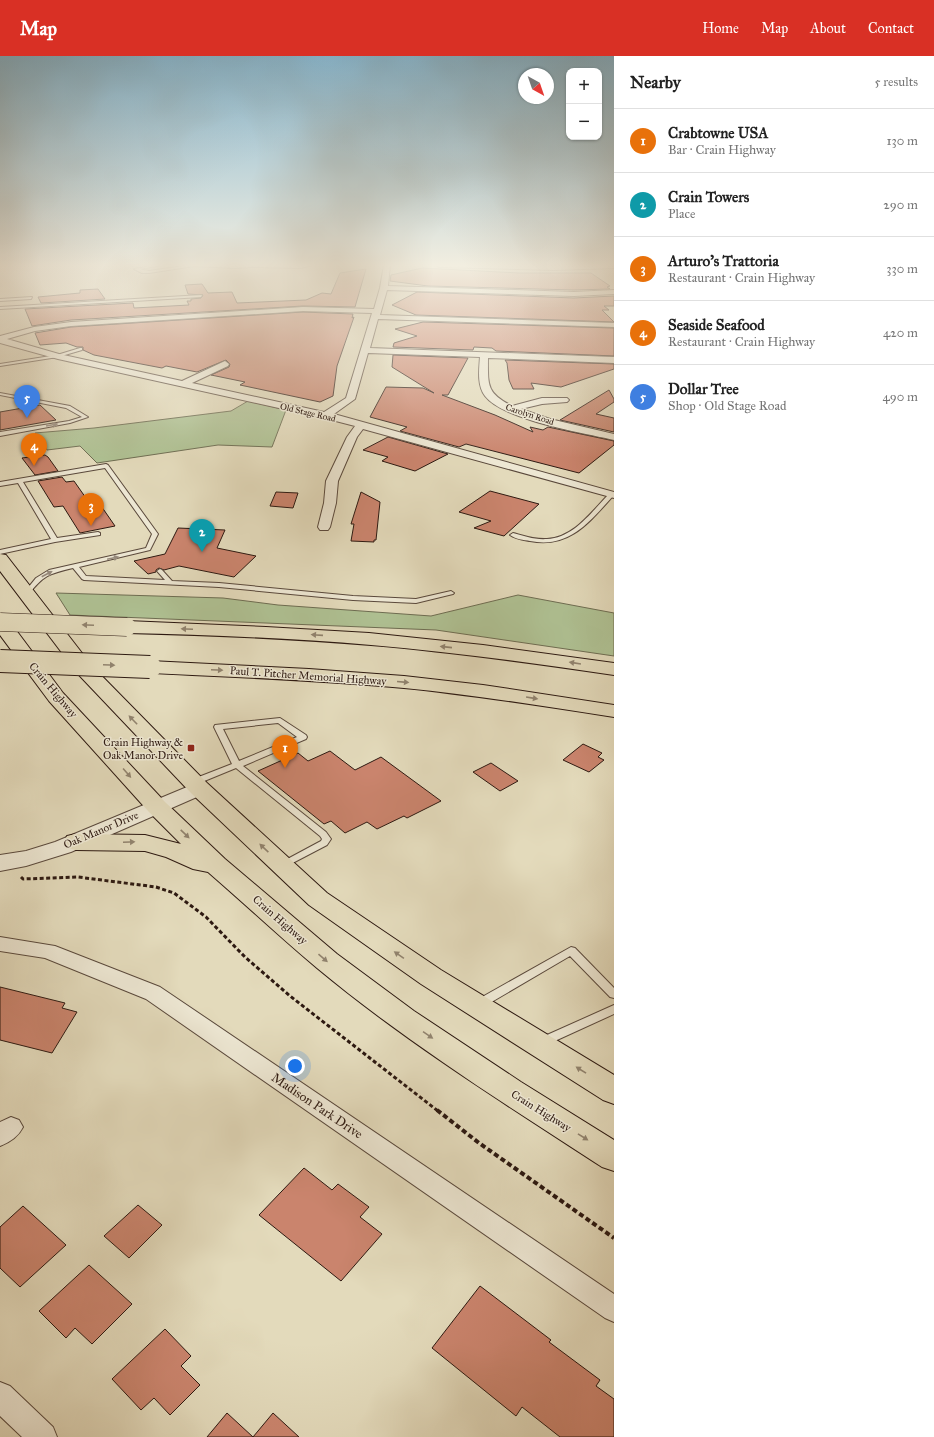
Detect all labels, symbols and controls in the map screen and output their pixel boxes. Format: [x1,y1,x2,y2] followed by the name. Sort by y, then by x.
[20,17,57,40] text: Map
[702,20,739,37] text: Home
[761,20,788,37] text: Map
[810,20,846,37] text: About
[868,20,914,37] text: Contact
[518,68,554,104] north arrow
[566,68,602,140] map controls
[566,68,602,104] button: +
[630,72,681,93] text: Nearby
[874,74,918,90] text: 5 results
[566,104,602,140] button: −
[668,124,768,142] text: Crabtowne USA
[640,133,646,149] text: 1
[886,133,918,149] text: 130 m
[668,142,776,158] text: Bar · Crain Highway
[668,188,749,206] text: Crain Towers
[640,197,646,213] text: 2
[883,197,918,213] text: 290 m
[668,206,695,222] text: Place
[668,252,779,270] text: Arturo’s Trattoria
[640,261,646,277] text: 3
[886,261,918,277] text: 330 m
[668,270,815,286] text: Restaurant · Crain Highway
[668,316,765,334] text: Seaside Seafood
[639,325,647,341] text: 4
[883,325,918,341] text: 420 m
[668,334,815,350] text: Restaurant · Crain Highway
[668,380,739,398] text: Dollar Tree
[14,385,40,418] pin: 5
[640,389,646,405] text: 5
[882,389,918,405] text: 490 m
[668,398,787,414] text: Shop · Old Stage Road
[279,400,337,425] street label: Old Stage Road
[504,401,556,427] street label: Carolyn Road
[46,422,58,428] one-way arrow
[21,433,47,466] pin: 4
[78,493,104,526] pin: 3
[189,519,215,552] pin: 2
[107,554,119,560] one-way arrow
[41,571,53,577] one-way arrow
[82,622,94,629] one-way arrow
[180,626,193,632] one-way arrow
[311,632,323,639] one-way arrow
[440,644,453,650] one-way arrow
[26,660,80,721] street label: Crain Highway
[569,660,582,666] one-way arrow
[103,662,115,669] one-way arrow
[229,664,388,688] street label: Paul T. Pitcher Memorial Highway
[211,667,224,673] one-way arrow
[397,679,409,686] one-way arrow
[526,695,538,701] one-way arrow
[128,715,137,725] one-way arrow
[272,735,298,768] pin: 1
[103,736,183,762] place label: Crain Highway & Oak Manor Drive
[186,743,196,753] marker: Crain Highway & Oak Manor Drive
[122,768,132,778] one-way arrow
[62,808,141,852] street label: Oak Manor Drive
[180,829,189,838] one-way arrow
[123,839,135,846] one-way arrow
[259,844,269,853] one-way arrow
[250,893,311,948] street label: Crain Highway
[394,951,404,959] one-way arrow
[317,954,328,963] one-way arrow
[423,1031,433,1039] one-way arrow
[285,1056,305,1076] your location
[575,1067,587,1074] one-way arrow
[268,1070,366,1143] street label: Madison Park Drive
[509,1087,574,1135] street label: Crain Highway
[578,1133,588,1141] one-way arrow

